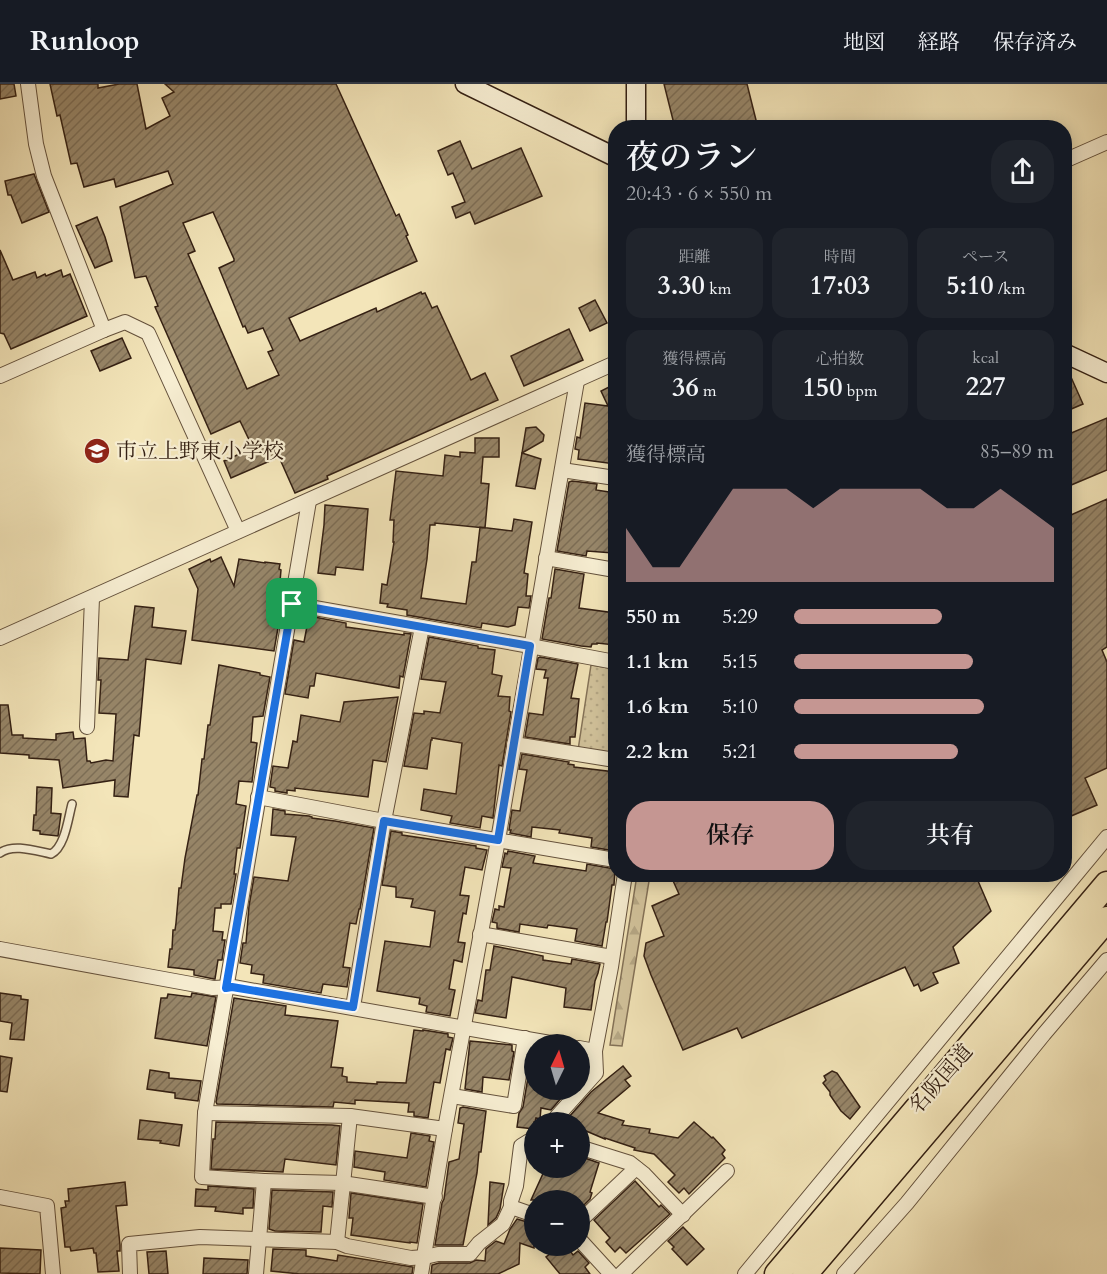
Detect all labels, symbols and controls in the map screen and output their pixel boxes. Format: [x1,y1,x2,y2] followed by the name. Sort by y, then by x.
[30,22,140,60] text: Runloop
[843,28,885,57] text: 地図
[918,28,960,57] text: 経路
[993,28,1077,57] text: 保存済み
[626,135,758,180] text: 夜のラン
[991,140,1054,203] button: share
[626,180,772,207] text: 20:43 · 6 × 550 m
[678,246,710,268] text: 距離
[824,246,856,268] text: 時間
[962,246,1009,268] text: ペース
[657,268,705,303] text: 3.30
[810,268,870,303] text: 17:03
[946,268,994,303] text: 5:10
[705,278,731,300] text: km
[994,278,1025,300] text: /km
[972,347,999,369] text: kcal
[662,348,726,370] text: 獲得標高
[816,348,864,370] text: 心拍数
[966,369,1006,404] text: 227
[672,370,699,405] text: 36
[803,370,843,405] text: 150
[699,380,717,402] text: m
[843,380,877,402] text: bpm
[82,436,112,466] school or university icon: 市立上野東小学校
[116,437,284,466] place label: 市立上野東小学校
[980,438,1054,465] text: 85–89 m
[626,441,706,468] text: 獲得標高
[266,578,317,629] pin
[275,587,308,620] icon: arrive
[626,603,681,630] text: 550 m
[722,603,758,630] text: 5:29
[626,648,689,675] text: 1.1 km
[722,648,758,675] text: 5:15
[626,693,689,720] text: 1.6 km
[722,693,758,720] text: 5:10
[626,738,689,765] text: 2.2 km
[722,738,758,765] text: 5:21
[626,801,834,870] button: 保存
[846,801,1054,870] button: 共有
[524,1034,590,1100] north arrow
[524,1034,590,1256] map controls
[903,1038,979,1120] street label: 名阪国道
[524,1112,590,1178] button: +
[524,1190,590,1256] button: −

